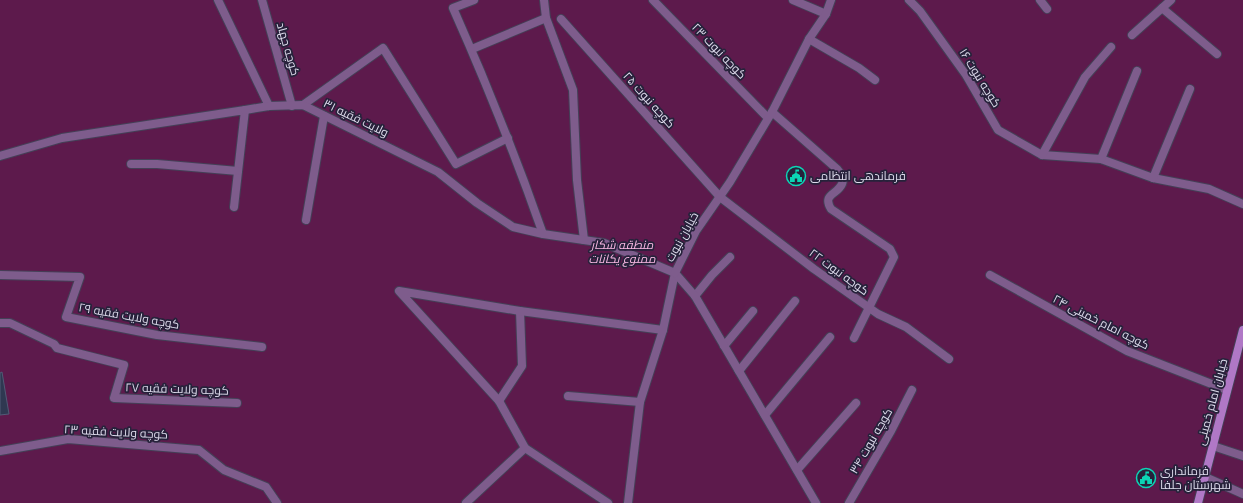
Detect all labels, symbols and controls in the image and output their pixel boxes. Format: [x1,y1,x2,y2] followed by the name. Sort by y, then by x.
[688,20,749,83] street label: کوچه نبوت ۲۳
[272,21,302,78] street label: کوچه جهاد
[955,46,1004,111] street label: کوچه نبوت ۱۶
[619,69,678,132] street label: کوچه نبوت ۲۵
[321,96,391,140] street label: ولایت فقیه ۳۱
[785,165,807,187] public building icon: فرماندهی انتظامی
[810,169,906,183] place label: فرماندهی انتظامی
[663,210,701,264] street label: خیابان نبوت
[589,238,656,267] park label: منطقه شکار ممنوع یکانات
[805,246,871,300] street label: کوچه نبوت ۲۲
[1050,292,1151,354] street label: کوچه امام خمینی ۲۴
[77,300,181,334] street label: کوچه ولایت فقیه ۲۹
[1194,357,1231,447] street label: خیابان امام خمینی
[125,380,229,400] street label: کوچه ولایت فقیه ۲۷
[847,406,897,477] street label: کوچه نبوت ۳۴
[63,422,168,444] street label: کوچه ولایت فقیه ۲۳
[1160,464,1231,492] place label: فرمانداری شهرستان جلفا
[1135,467,1157,489] public building icon: فرمانداری شهرستان جلفا

